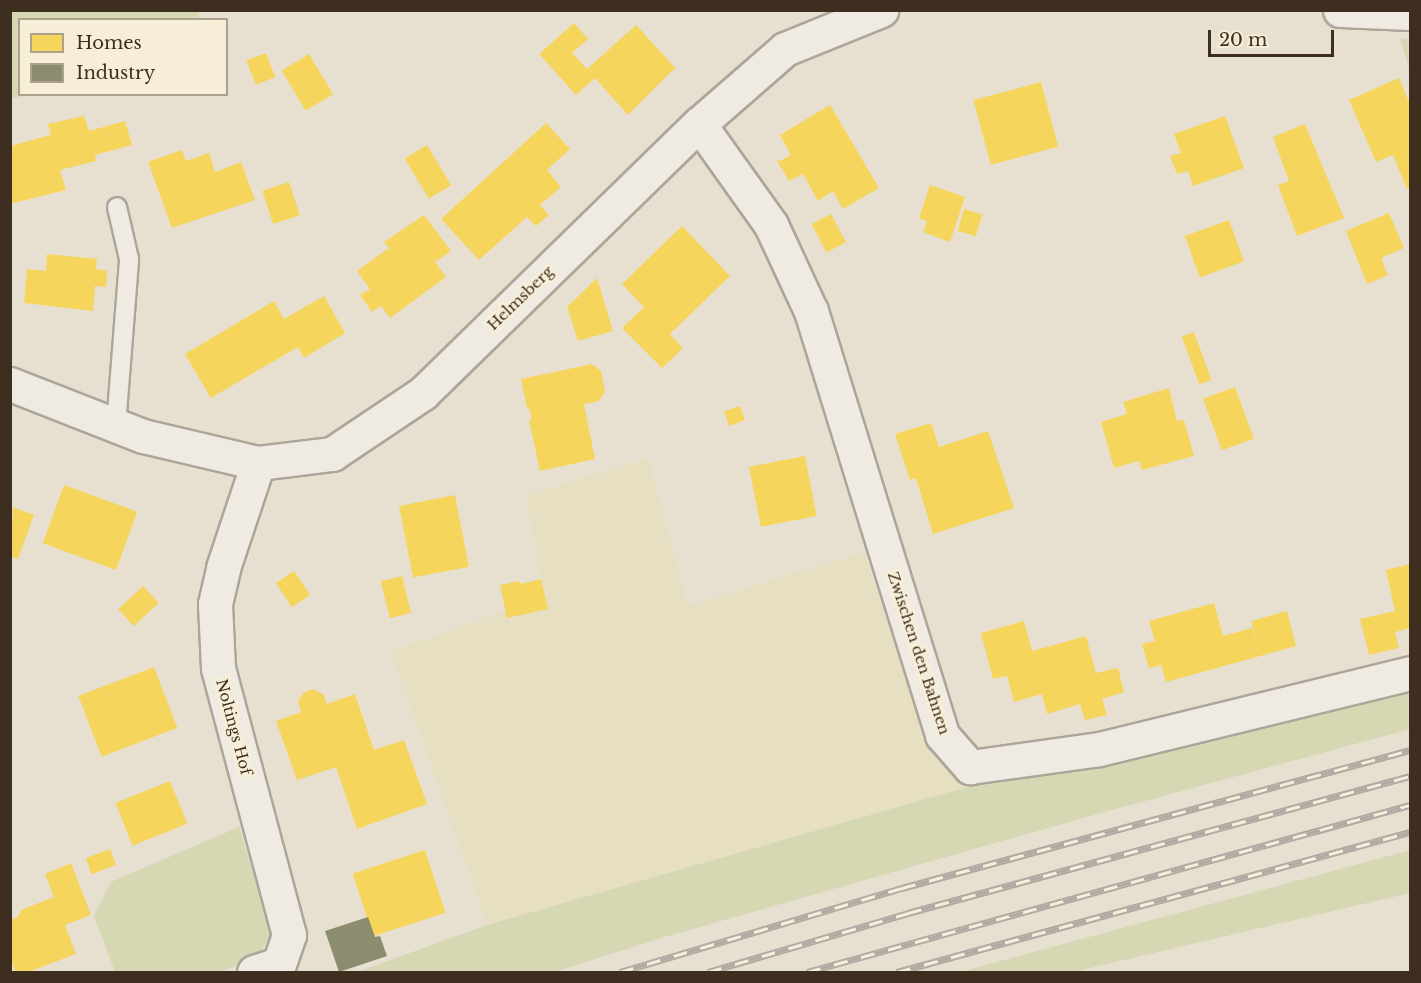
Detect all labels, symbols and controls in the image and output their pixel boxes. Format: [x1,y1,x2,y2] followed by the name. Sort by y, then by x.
[18,18,228,96] legend
[1211,18,1337,56] scale bar
[1219,29,1267,51] text: 20 m
[76,32,142,54] text: Homes
[76,62,155,84] text: Industry
[483,262,557,334] street label: Helmsberg
[884,569,954,737] street label: Zwischen den Bahnen
[213,677,255,777] street label: Noltings Hof

